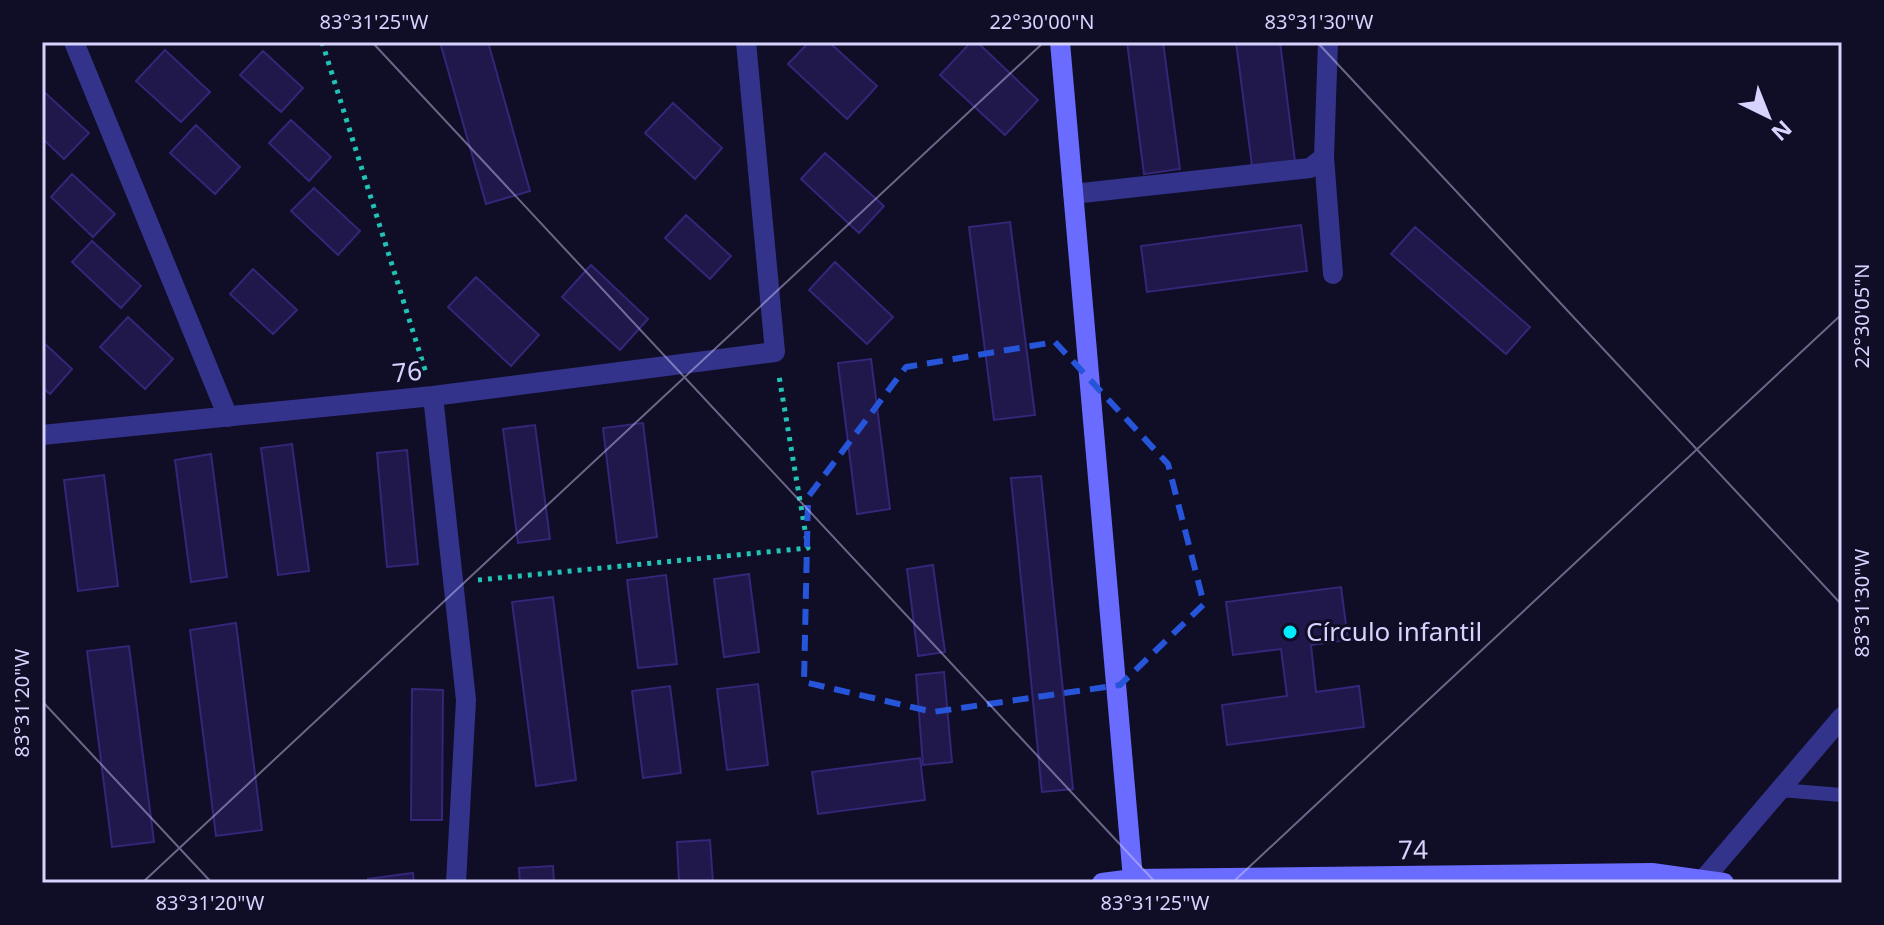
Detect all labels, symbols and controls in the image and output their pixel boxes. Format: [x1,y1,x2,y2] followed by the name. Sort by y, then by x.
[320,8,429,35] text: 83°31'25"W
[989,8,1095,35] text: 22°30'00"N
[1265,8,1374,35] text: 83°31'30"W
[1728,76,1808,156] north arrow
[1766,114,1799,148] text: N
[1848,263,1875,369] text: 22°30'05"N
[390,352,424,390] street label: 76
[1848,548,1875,657] text: 83°31'30"W
[1306,613,1482,649] place label: Círculo infantil
[1281,623,1299,641] marker: Círculo infantil
[8,648,35,757] text: 83°31'20"W
[1398,831,1428,867] street label: 74
[156,889,265,916] text: 83°31'20"W
[1101,889,1210,916] text: 83°31'25"W

